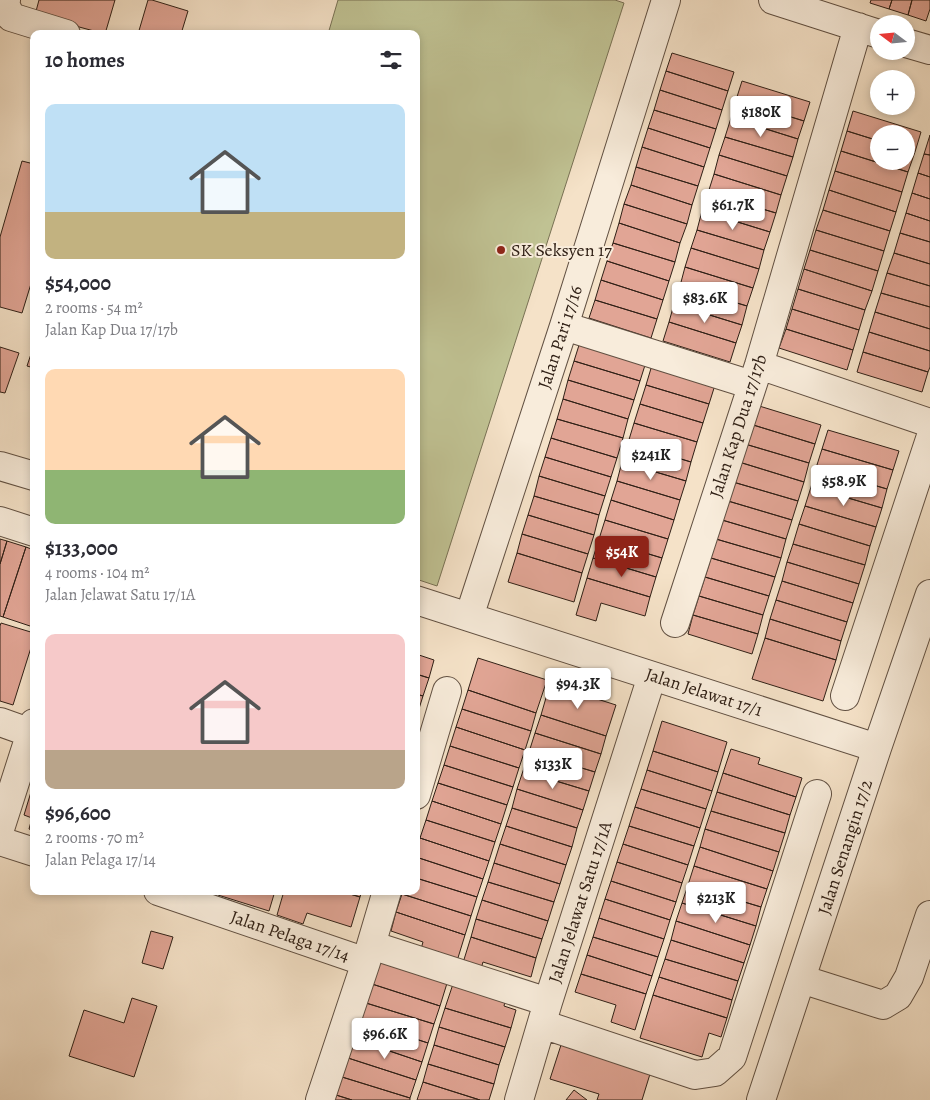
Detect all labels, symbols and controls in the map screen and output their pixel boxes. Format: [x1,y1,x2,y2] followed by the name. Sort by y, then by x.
[870,15,915,60] north arrow
[870,15,915,170] map controls
[45,46,125,74] text: 10 homes
[377,46,405,74] icon: filters
[870,70,915,115] button: +
[726,96,796,138] pin: $180K
[741,101,781,123] text: $180K
[870,125,915,170] button: −
[180,137,270,227] icon: home
[692,188,774,231] pin: $61.7K
[712,194,754,216] text: $61.7K
[511,238,612,262] place label: SK Seksyen 17
[495,244,507,256] marker: SK Seksyen 17
[45,269,111,297] text: $54,000
[532,282,588,392] street label: Jalan Pari 17/16
[664,282,746,324] pin: $83.6K
[683,287,727,309] text: $83.6K
[45,297,143,319] text: 2 rooms · 54 m²
[45,319,178,341] text: Jalan Kap Dua 17/17b
[704,351,772,501] street label: Jalan Kap Dua 17/17b
[180,402,270,492] icon: home
[616,438,686,481] pin: $241K
[632,444,670,466] text: $241K
[803,464,885,507] pin: $58.9K
[822,470,866,492] text: $58.9K
[45,534,118,562] text: $133,000
[592,536,652,578] pin: $54K
[606,541,638,563] text: $54K
[45,562,150,584] text: 4 rooms · 104 m²
[45,584,195,606] text: Jalan Jelawat Satu 17/1A
[642,662,766,722] street label: Jalan Jelawat 17/1
[180,667,270,757] icon: home
[537,668,619,710] pin: $94.3K
[556,673,600,695] text: $94.3K
[518,748,588,790] pin: $133K
[534,753,572,775] text: $133K
[812,776,878,918] street label: Jalan Senangin 17/2
[45,799,111,827] text: $96,600
[542,817,618,986] street label: Jalan Jelawat Satu 17/1A
[45,827,144,849] text: 2 rooms · 70 m²
[45,849,156,871] text: Jalan Pelaga 17/14
[681,882,751,924] pin: $213K
[697,887,735,909] text: $213K
[227,904,353,968] street label: Jalan Pelaga 17/14
[344,1018,426,1060] pin: $96.6K
[363,1023,407,1045] text: $96.6K

